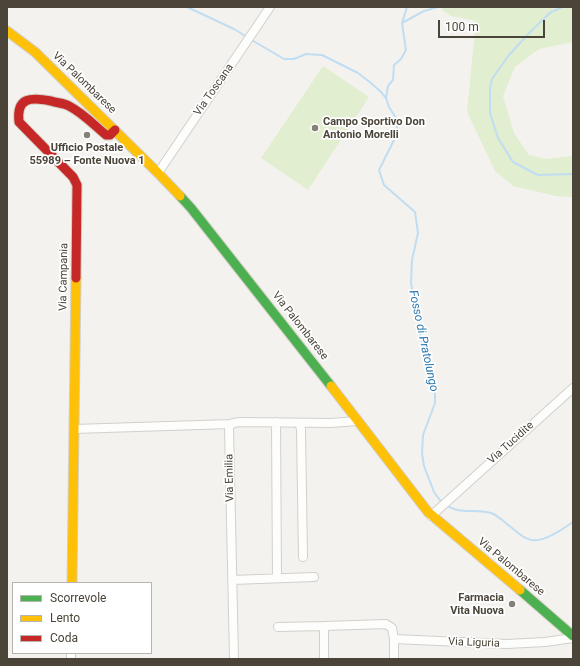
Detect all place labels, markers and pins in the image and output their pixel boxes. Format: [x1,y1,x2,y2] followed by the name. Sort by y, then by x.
[323,115,425,141] place label: Campo Sportivo Don Antonio Morelli
[310,123,320,133] marker: Campo Sportivo Don Antonio Morelli
[82,130,92,140] marker: Ufficio Postale 55989 – Fonte Nuova 1
[29,141,145,167] place label: Ufficio Postale 55989 – Fonte Nuova 1
[450,591,504,617] place label: Farmacia Vita Nuova
[507,599,517,609] marker: Farmacia Vita Nuova

